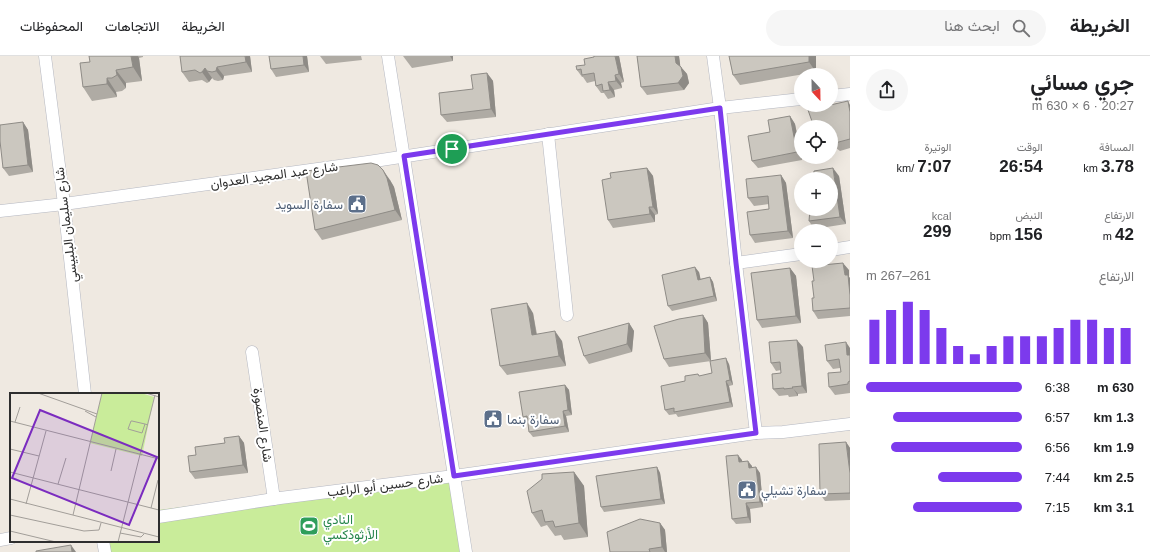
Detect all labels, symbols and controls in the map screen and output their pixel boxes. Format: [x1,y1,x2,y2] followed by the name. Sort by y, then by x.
[766,10,1046,46] search box
[1070,15,1130,36] text: الخريطة
[944,17,1000,34] text: ابحث هنا
[1010,17,1032,39] icon: search
[20,18,83,34] text: المحفوظات
[105,18,159,34] text: الاتجاهات
[181,18,225,34] text: الخريطة
[794,68,838,112] north arrow
[794,68,838,268] map controls
[866,69,908,111] button: share
[1030,70,1134,95] text: جري مسائي
[1032,98,1134,113] text: 20:27 · 6 × 630 m
[794,120,838,164] button: locate
[435,132,469,166] pin
[441,138,463,160] icon: arrive
[924,141,951,153] text: الوتيرة
[1017,141,1043,153] text: الوقت
[1099,141,1134,153] text: المسافة
[917,157,951,176] text: 7:07
[999,157,1043,176] text: 26:54
[1101,157,1134,176] text: 3.78
[209,159,339,193] street label: شارع عبد المجيد العدوان
[897,162,917,174] text: /km
[1083,162,1101,174] text: km
[51,166,83,284] street label: شارع سليمان البلبيسي
[794,172,838,216] button: +
[346,193,368,215] public building icon: سفارة السويد
[275,197,343,213] place label: سفارة السويد
[1015,209,1043,221] text: النبض
[1104,209,1134,221] text: الارتفاع
[932,210,951,222] text: kcal
[923,222,951,241] text: 299
[794,224,838,268] button: −
[1014,225,1043,244] text: 156
[1115,225,1134,244] text: 42
[990,230,1014,242] text: bpm
[1103,230,1115,242] text: m
[866,268,931,283] text: 261–267 m
[1099,269,1134,284] text: الارتفاع
[1045,380,1070,395] text: 6:38
[1097,380,1134,395] text: 630 m
[248,387,276,463] street label: شارع المنصورة
[10,393,159,542] inset map
[482,408,504,430] public building icon: سفارة بنما
[1045,410,1070,425] text: 6:57
[1094,410,1134,425] text: 1.3 km
[507,412,559,428] place label: سفارة بنما
[1045,440,1070,455] text: 6:56
[1094,440,1134,455] text: 1.9 km
[326,470,444,502] street label: شارع حسين أبو الراغب
[1045,470,1070,485] text: 7:44
[1094,470,1134,485] text: 2.5 km
[736,479,758,501] public building icon: سفارة تشيلي
[761,483,826,501] place label: سفارة تشيلي
[1045,500,1070,515] text: 7:15
[1094,500,1134,515] text: 3.1 km
[323,512,378,545] place label: النادي الأرثوذكسي
[298,515,320,537] sports icon: النادي الأرثوذكسي

